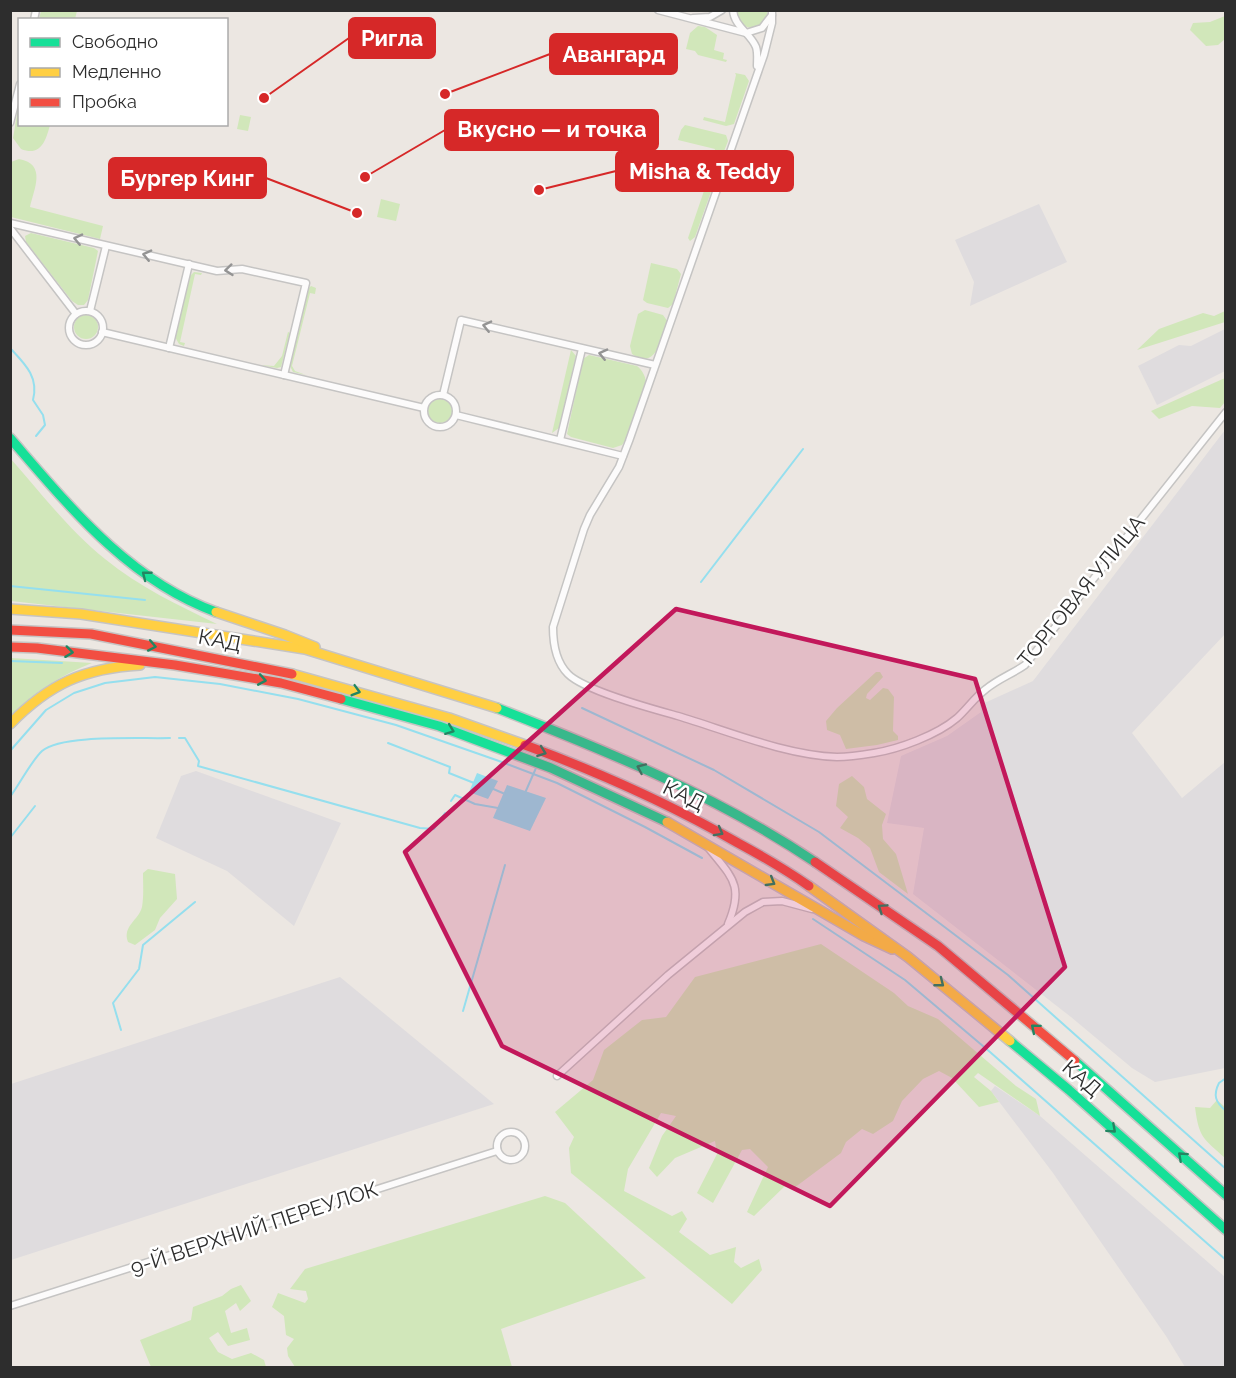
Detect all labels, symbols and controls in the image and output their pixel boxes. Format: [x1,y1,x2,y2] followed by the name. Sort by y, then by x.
[18,18,228,126] legend
[349,18,435,58] callout: Ригла
[361,25,423,51] text: Ригла
[72,31,158,52] text: Свободно
[550,34,677,74] callout: Авангард
[563,41,666,67] text: Авангард
[72,61,161,82] text: Медленно
[72,91,137,112] text: Пробка
[445,110,658,150] callout: Вкусно — и точка
[457,116,647,142] text: Вкусно — и точка
[616,151,793,191] callout: Misha & Teddy
[109,158,266,198] callout: Бургер Кинг
[629,158,781,184] text: Misha & Teddy
[120,165,254,191] text: Бургер Кинг
[74,234,84,247] one-way arrow
[142,249,152,262] one-way arrow
[224,264,233,276] one-way arrow
[482,321,492,334] one-way arrow
[598,348,608,361] one-way arrow
[1012,510,1150,672] street label: ТОРГОВАЯ УЛИЦА
[141,571,152,582] one-way arrow
[196,624,244,656] street label: КАД
[147,639,157,652] one-way arrow
[64,645,73,658] one-way arrow
[256,673,266,686] one-way arrow
[351,684,361,696] one-way arrow
[444,723,455,736] one-way arrow
[536,744,547,757] one-way arrow
[637,763,648,775] one-way arrow
[659,774,709,816] street label: КАД
[713,825,723,837] one-way arrow
[765,874,775,886] one-way arrow
[878,903,888,915] one-way arrow
[933,975,944,986] one-way arrow
[1031,1024,1042,1035] one-way arrow
[1057,1054,1107,1102] street label: КАД
[1105,1122,1116,1133] one-way arrow
[1178,1152,1189,1163] one-way arrow
[127,1176,381,1280] street label: 9-Й ВЕРХНИЙ ПЕРЕУЛОК

